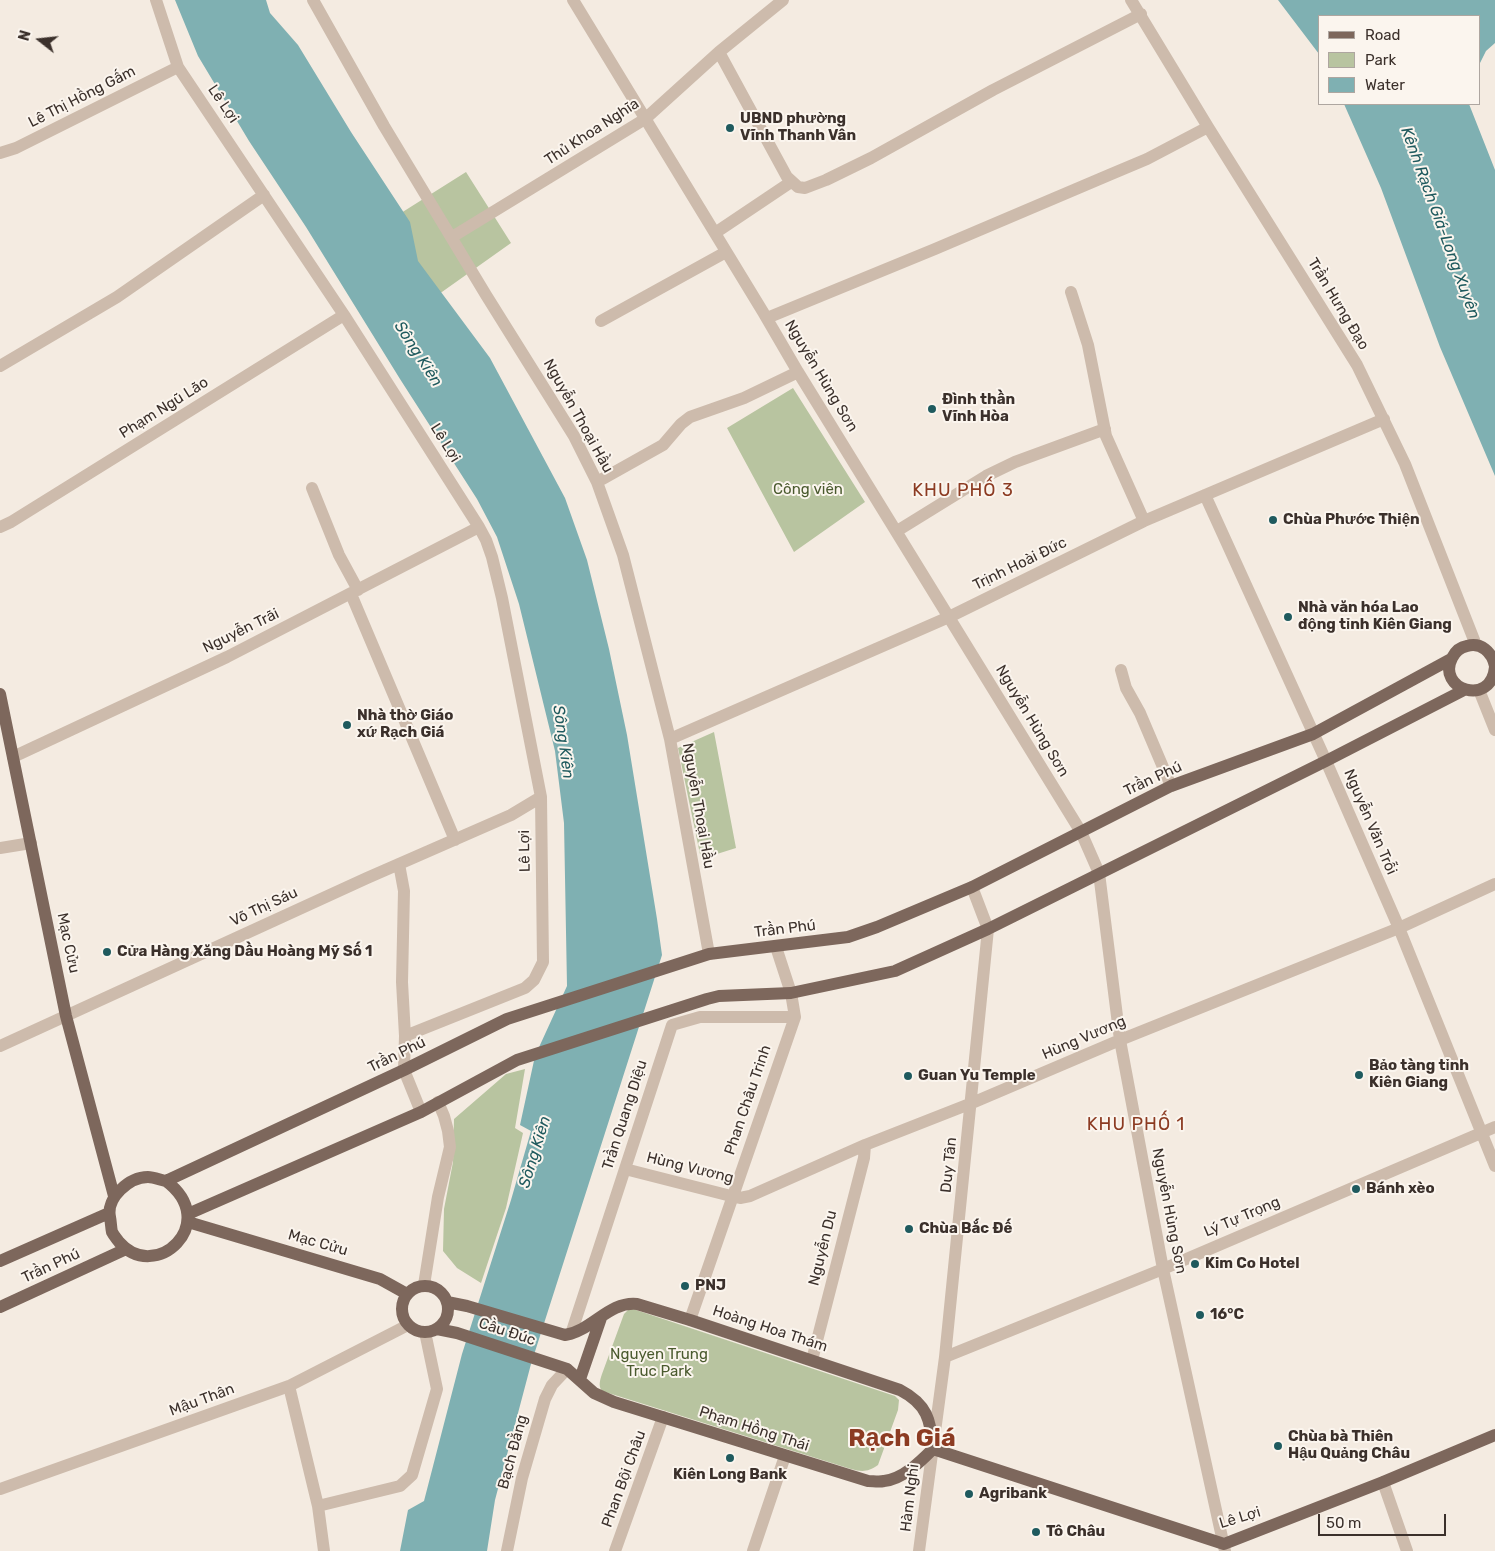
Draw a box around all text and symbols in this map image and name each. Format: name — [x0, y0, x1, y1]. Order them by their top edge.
north arrow — [15, 15, 65, 65]
legend — [1318, 15, 1480, 105]
text: Road — [1365, 26, 1401, 44]
text: N — [16, 29, 35, 43]
text: Park — [1365, 51, 1396, 69]
street label: Lê Thị Hồng Gấm — [25, 62, 139, 132]
text: Water — [1365, 76, 1405, 94]
street label: Lê Lợi — [204, 81, 242, 127]
street label: Thủ Khoa Nghĩa — [542, 95, 642, 169]
place label: UBND phường Vĩnh Thanh Vân — [740, 110, 856, 145]
marker: UBND phường Vĩnh Thanh Vân — [724, 122, 736, 134]
water label: Kênh Rạch Giá-Long Xuyên — [1396, 125, 1484, 321]
street label: Trần Hưng Đạo — [1304, 255, 1372, 353]
street label: Nguyễn Hùng Sơn — [781, 317, 861, 435]
water label: Sông Kiên — [390, 318, 446, 390]
street label: Nguyễn Thoại Hầu — [539, 356, 617, 476]
street label: Phạm Ngũ Lão — [116, 373, 212, 443]
place label: Đình thần Vĩnh Hòa — [942, 391, 1015, 426]
marker: Đình thần Vĩnh Hòa — [926, 403, 938, 415]
street label: Lê Lợi — [426, 420, 464, 466]
district label: KHU PHỐ 3 — [911, 480, 1015, 502]
park label: Công viên — [773, 481, 843, 499]
place label: Chùa Phước Thiện — [1283, 511, 1420, 529]
marker: Chùa Phước Thiện — [1267, 514, 1279, 526]
street label: Trịnh Hoài Đức — [970, 534, 1070, 594]
place label: Nhà văn hóa Lao động tỉnh Kiên Giang — [1298, 599, 1452, 634]
street label: Nguyễn Trãi — [200, 605, 282, 657]
marker: Nhà văn hóa Lao động tỉnh Kiên Giang — [1282, 611, 1294, 623]
street label: Nguyễn Hùng Sơn — [992, 662, 1072, 780]
water label: Sông Kiên — [548, 704, 578, 780]
place label: Nhà thờ Giáo xứ Rạch Giá — [357, 707, 453, 742]
marker: Nhà thờ Giáo xứ Rạch Giá — [341, 719, 353, 731]
street label: Nguyễn Thoại Hầu — [678, 742, 718, 870]
street label: Trần Phú — [1121, 758, 1185, 800]
street label: Nguyễn Văn Trỗi — [1340, 767, 1400, 877]
street label: Lê Lợi — [516, 830, 534, 872]
street label: Võ Thị Sáu — [227, 884, 301, 930]
street label: Mạc Cửu — [53, 911, 83, 975]
street label: Trần Phú — [753, 916, 817, 942]
place label: Cửa Hàng Xăng Dầu Hoàng Mỹ Số 1 — [117, 943, 373, 961]
marker: Cửa Hàng Xăng Dầu Hoàng Mỹ Số 1 — [101, 946, 113, 958]
street label: Hùng Vương — [1039, 1012, 1129, 1064]
street label: Trần Phú — [365, 1033, 429, 1077]
street label: Phan Châu Trinh — [721, 1043, 775, 1157]
place label: Bảo tàng tỉnh Kiên Giang — [1369, 1057, 1469, 1092]
street label: Trần Quang Diệu — [599, 1058, 651, 1172]
place label: Guan Yu Temple — [918, 1067, 1036, 1085]
marker: Bảo tàng tỉnh Kiên Giang — [1353, 1069, 1365, 1081]
marker: Guan Yu Temple — [902, 1070, 914, 1082]
water label: Sông Kiên — [515, 1114, 555, 1190]
district label: KHU PHỐ 1 — [1086, 1114, 1186, 1136]
street label: Duy Tân — [937, 1136, 961, 1194]
street label: Nguyễn Hùng Sơn — [1148, 1147, 1190, 1275]
street label: Hùng Vương — [645, 1148, 735, 1188]
place label: Bánh xèo — [1366, 1180, 1435, 1198]
marker: Bánh xèo — [1350, 1183, 1362, 1195]
street label: Lý Tự Trọng — [1201, 1193, 1283, 1241]
street label: Nguyễn Du — [805, 1208, 841, 1288]
place label: Chùa Bắc Đế — [919, 1220, 1012, 1238]
marker: Chùa Bắc Đế — [903, 1223, 915, 1235]
street label: Mạc Cửu — [286, 1226, 350, 1260]
street label: Trần Phú — [19, 1245, 83, 1287]
place label: Kim Co Hotel — [1205, 1255, 1300, 1273]
marker: Kim Co Hotel — [1189, 1258, 1201, 1270]
place label: PNJ — [695, 1277, 726, 1295]
marker: PNJ — [679, 1280, 691, 1292]
street label: Hoàng Hoa Thám — [710, 1302, 830, 1356]
place label: 16°C — [1210, 1306, 1244, 1324]
marker: 16°C — [1194, 1309, 1206, 1321]
street label: Cầu Đúc — [476, 1314, 538, 1350]
park label: Nguyen Trung Truc Park — [610, 1346, 708, 1381]
street label: Mậu Thân — [167, 1380, 237, 1420]
street label: Phạm Hồng Thái — [697, 1403, 811, 1455]
street label: Bạch Đằng — [494, 1413, 532, 1491]
district label: Rạch Giá — [848, 1424, 956, 1454]
street label: Phan Bội Châu — [598, 1428, 650, 1530]
place label: Chùa bà Thiên Hậu Quảng Châu — [1288, 1428, 1410, 1463]
marker: Chùa bà Thiên Hậu Quảng Châu — [1272, 1440, 1284, 1452]
marker: Kiên Long Bank — [724, 1452, 736, 1464]
street label: Hàm Nghi — [897, 1463, 923, 1533]
place label: Kiên Long Bank — [673, 1466, 787, 1484]
place label: Agribank — [979, 1485, 1047, 1503]
marker: Agribank — [963, 1488, 975, 1500]
street label: Lê Lợi — [1217, 1503, 1263, 1533]
scale bar — [1320, 1504, 1448, 1536]
text: 50 m — [1326, 1514, 1361, 1532]
place label: Tô Châu — [1046, 1523, 1105, 1541]
marker: Tô Châu — [1030, 1526, 1042, 1538]

